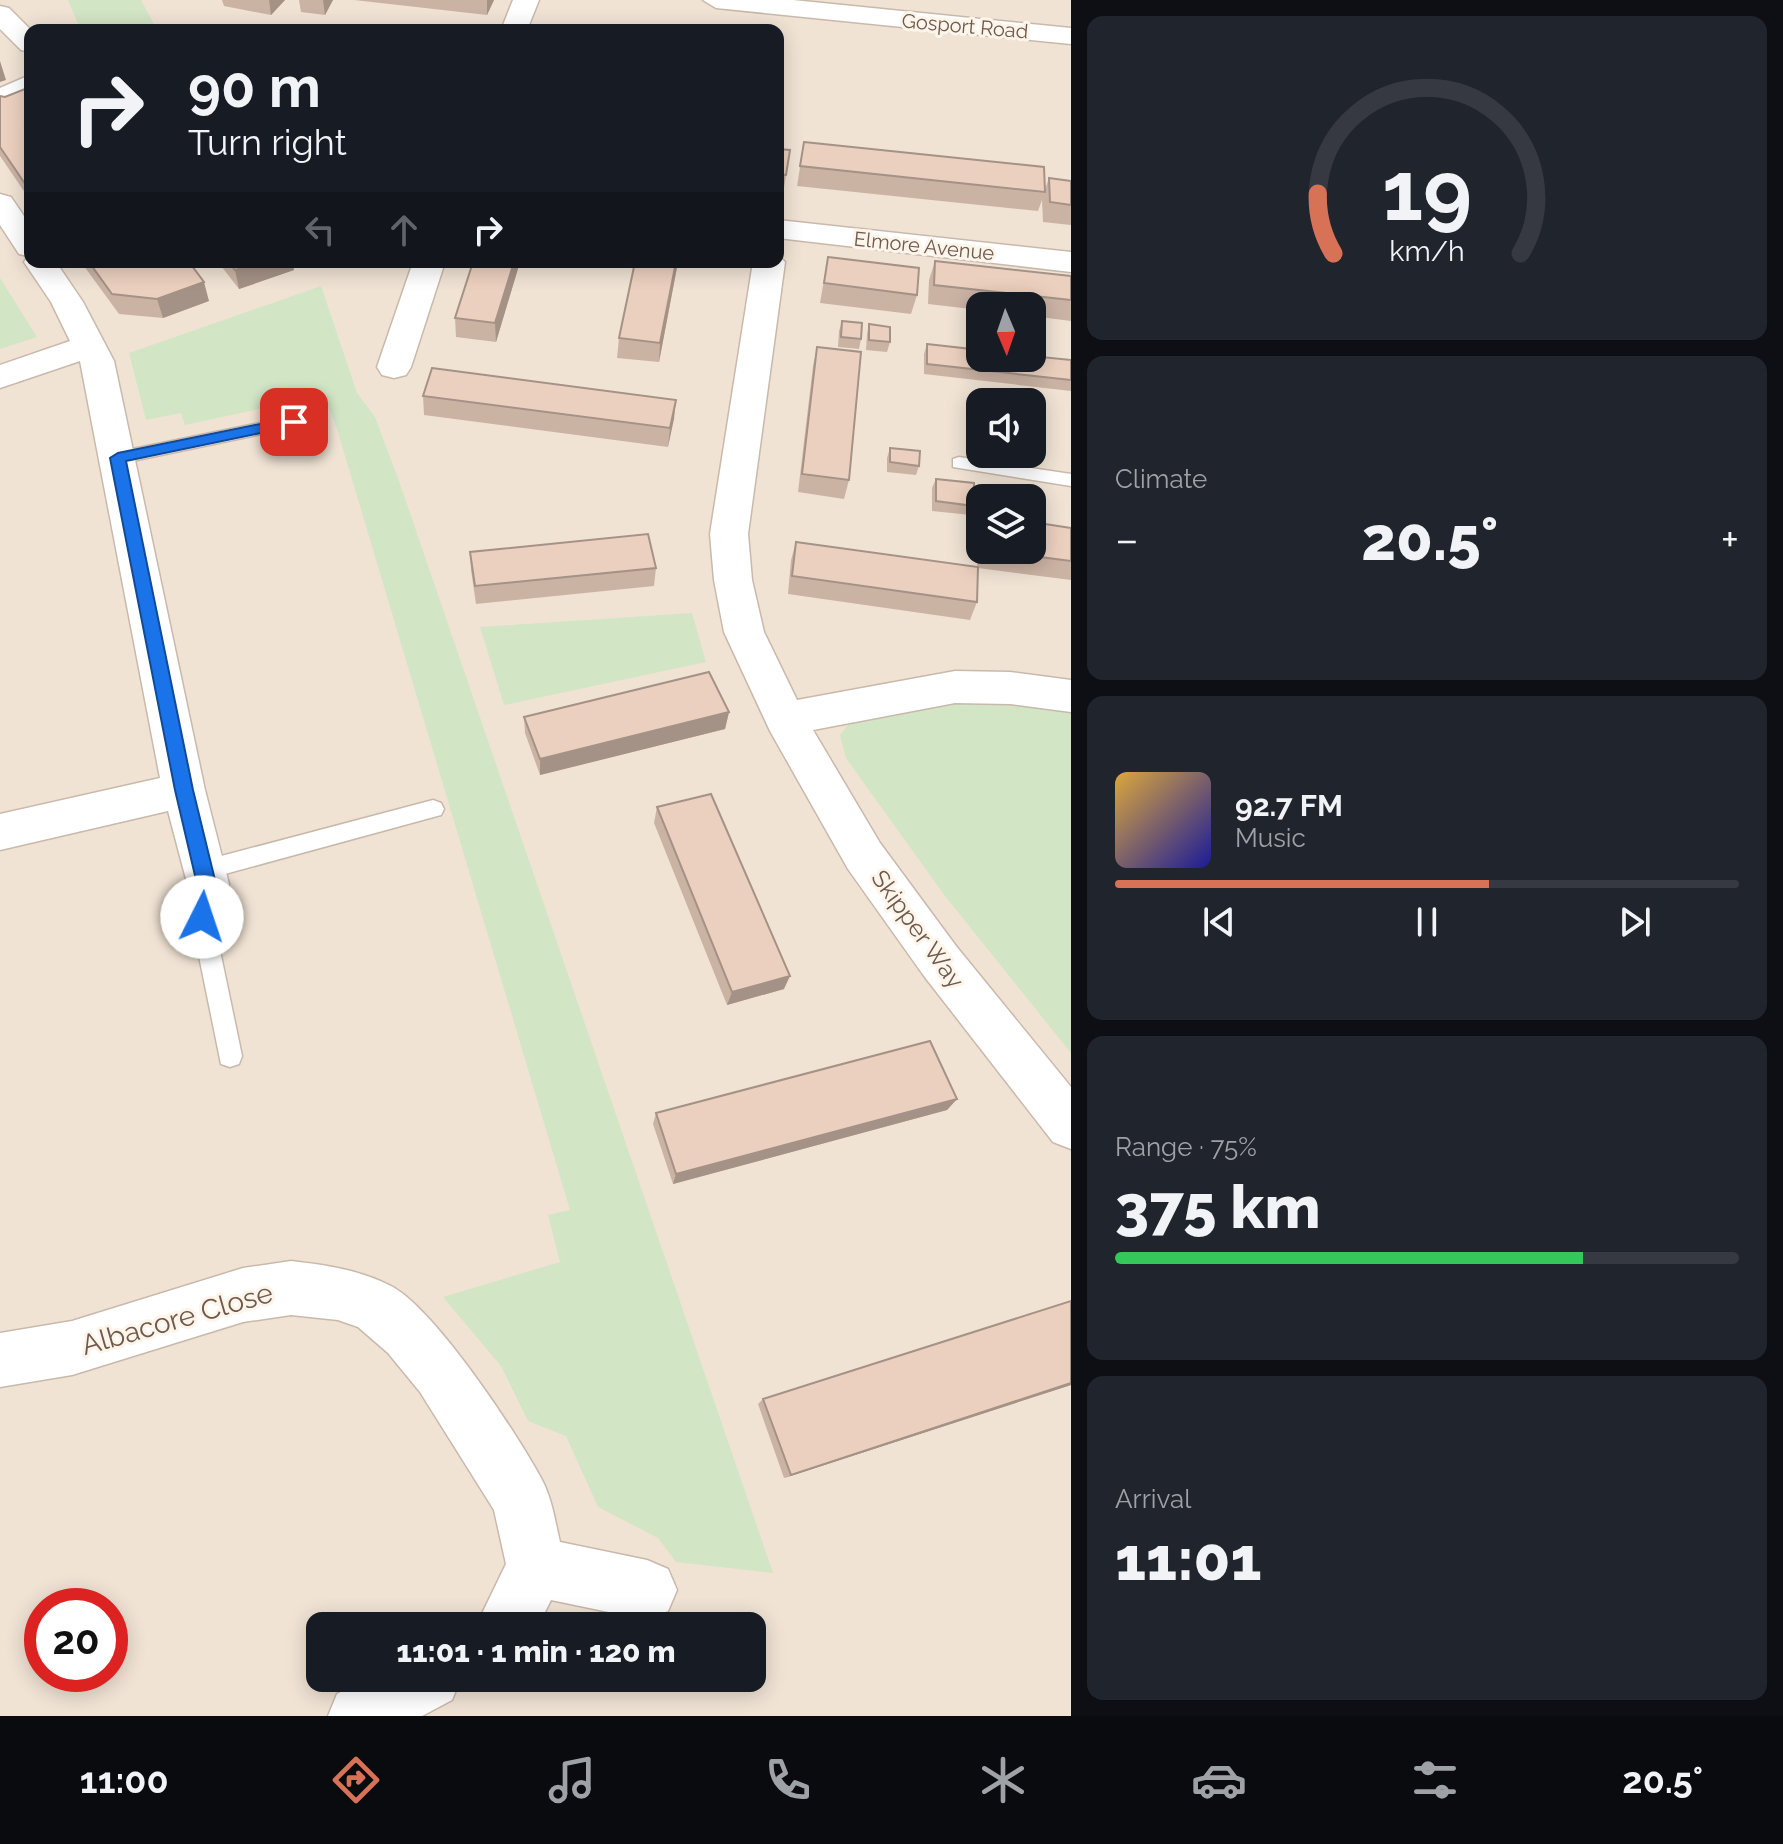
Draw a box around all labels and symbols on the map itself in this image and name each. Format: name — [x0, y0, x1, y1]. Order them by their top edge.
street label: Gosport Road — [901, 9, 1029, 43]
street label: Elmore Avenue — [853, 227, 996, 265]
north arrow — [966, 292, 1046, 372]
pin — [260, 388, 328, 456]
street label: Skipper Way — [865, 864, 971, 994]
position arrow — [160, 875, 244, 959]
street label: Albacore Close — [78, 1276, 276, 1362]
speed limit sign: 20 — [24, 1588, 128, 1692]

